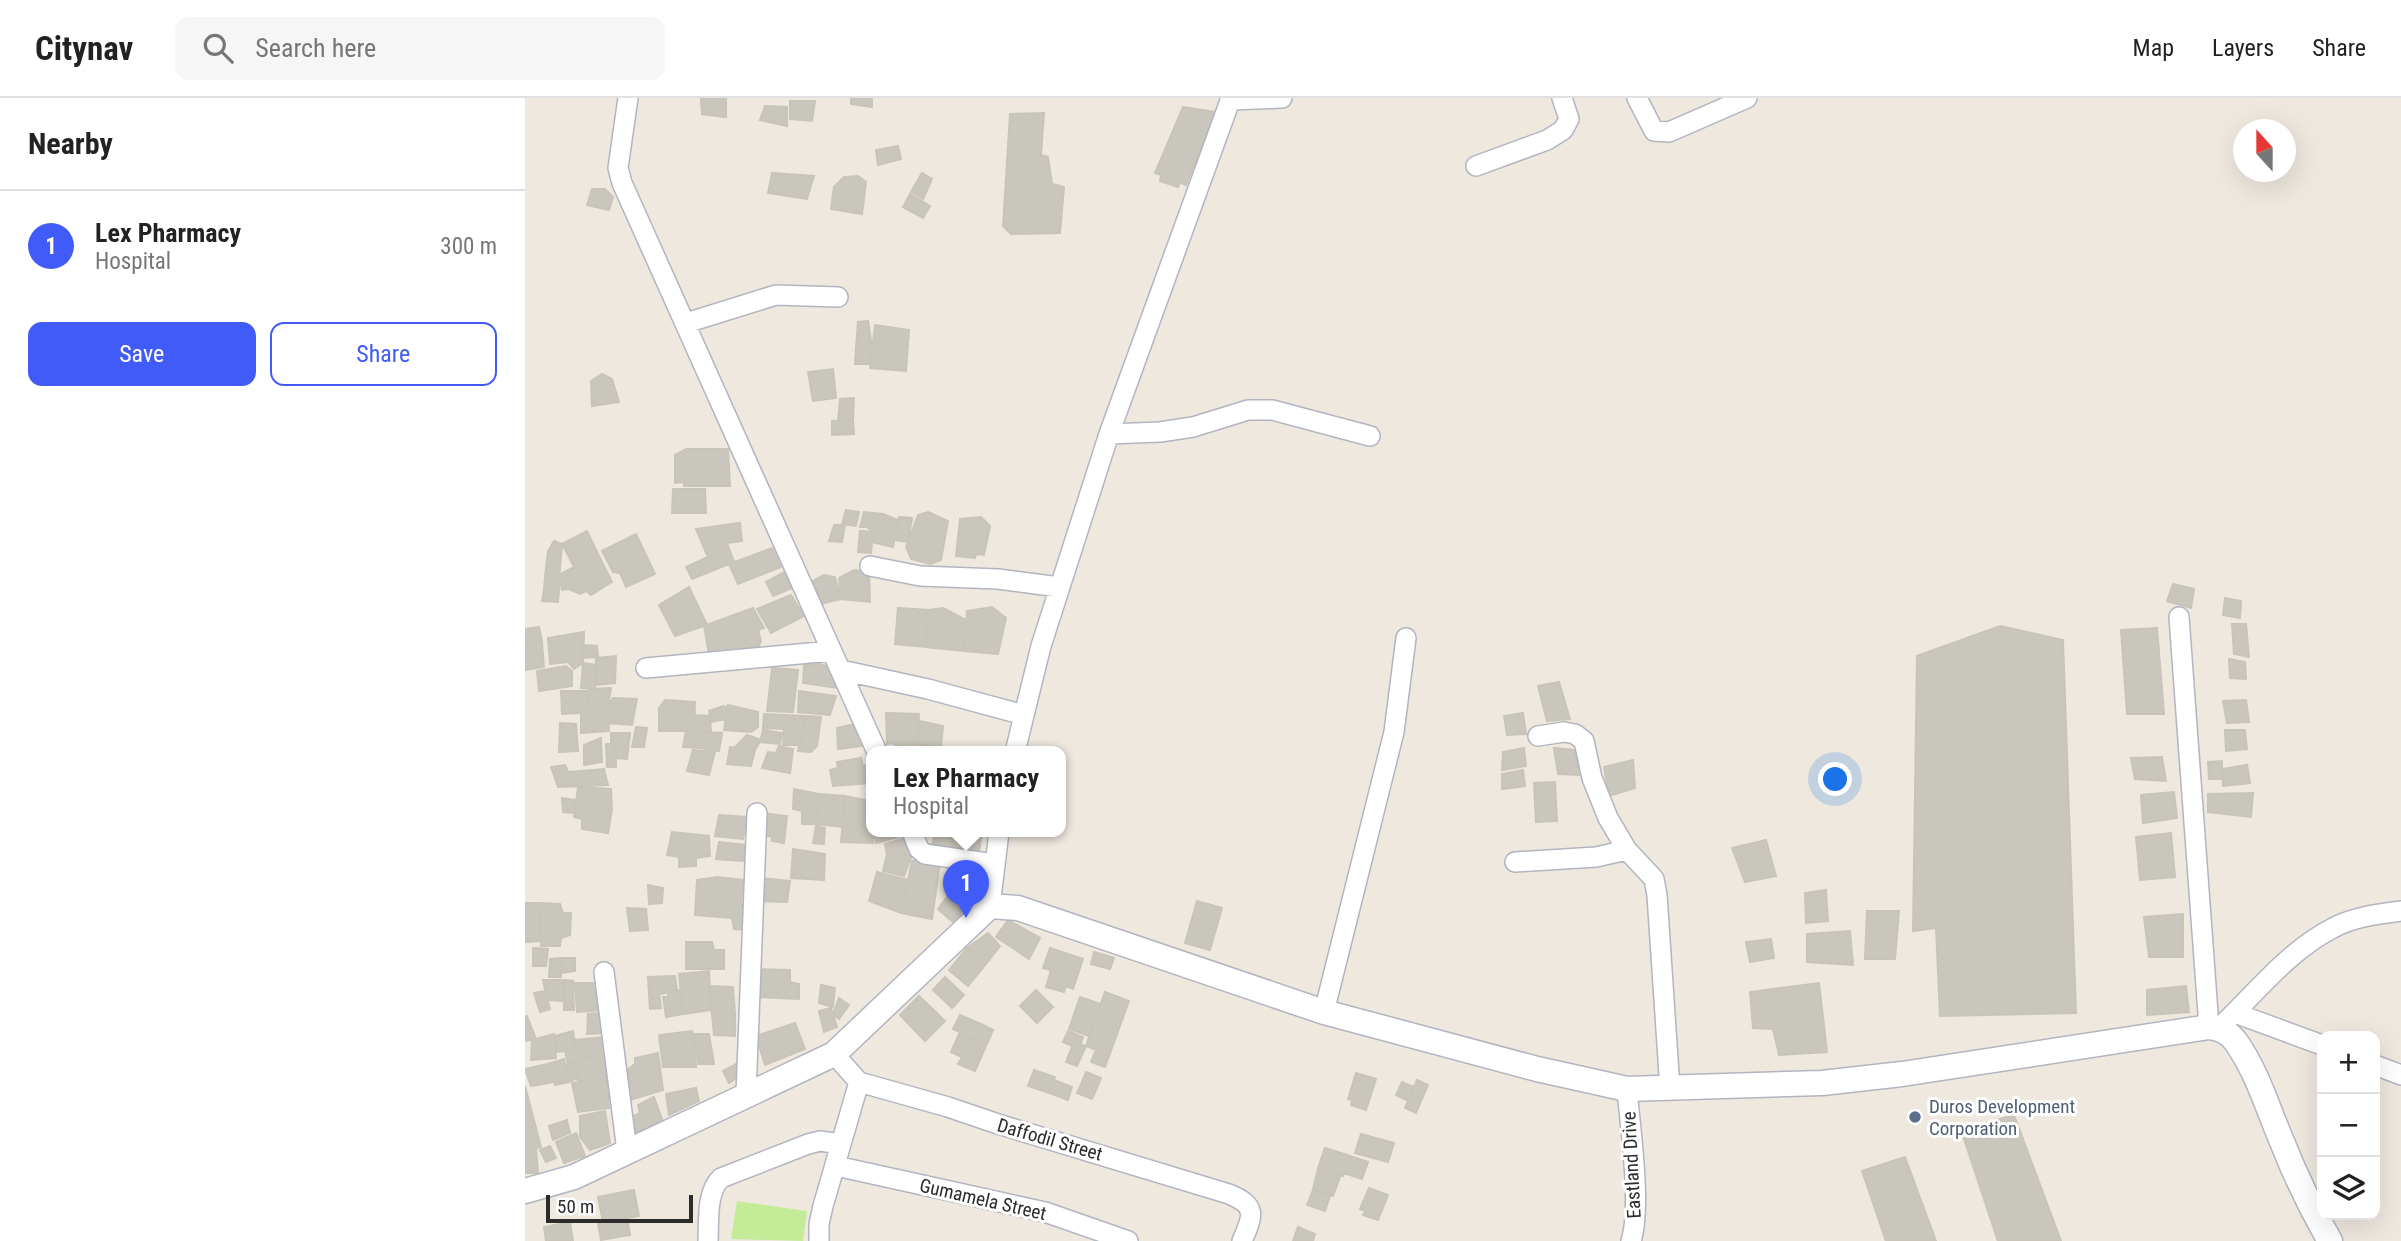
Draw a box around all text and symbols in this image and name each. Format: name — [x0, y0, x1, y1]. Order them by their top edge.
search box — [175, 17, 665, 80]
text: Citynav — [35, 29, 133, 68]
icon: search — [199, 29, 237, 67]
text: Search here — [255, 33, 376, 63]
text: Map — [2133, 34, 2174, 62]
text: Layers — [2212, 34, 2274, 62]
text: Share — [2312, 34, 2366, 62]
north arrow — [2233, 119, 2296, 182]
text: Nearby — [28, 126, 113, 161]
text: Lex Pharmacy — [95, 218, 241, 248]
text: 1 — [45, 233, 57, 260]
text: 300 m — [440, 233, 497, 260]
text: Hospital — [95, 248, 171, 275]
button: Save — [28, 322, 256, 386]
button: Share — [270, 322, 497, 386]
popup — [866, 746, 1066, 837]
your location — [1818, 762, 1852, 796]
text: Lex Pharmacy — [893, 763, 1039, 793]
text: Hospital — [893, 793, 969, 820]
pin: 1 — [943, 860, 989, 918]
map controls — [2317, 1031, 2380, 1220]
button: + — [2317, 1031, 2380, 1094]
button: − — [2317, 1094, 2380, 1157]
place label: Duros Development Corporation — [1929, 1095, 2075, 1140]
marker: Duros Development Corporation — [1907, 1109, 1923, 1125]
street label: Eastland Drive — [1617, 1111, 1646, 1219]
street label: Daffodil Street — [995, 1113, 1105, 1165]
button: layers — [2317, 1157, 2380, 1220]
street label: Gumamela Street — [917, 1174, 1049, 1225]
scale bar — [546, 1192, 693, 1224]
text: 50 m — [557, 1195, 594, 1218]

